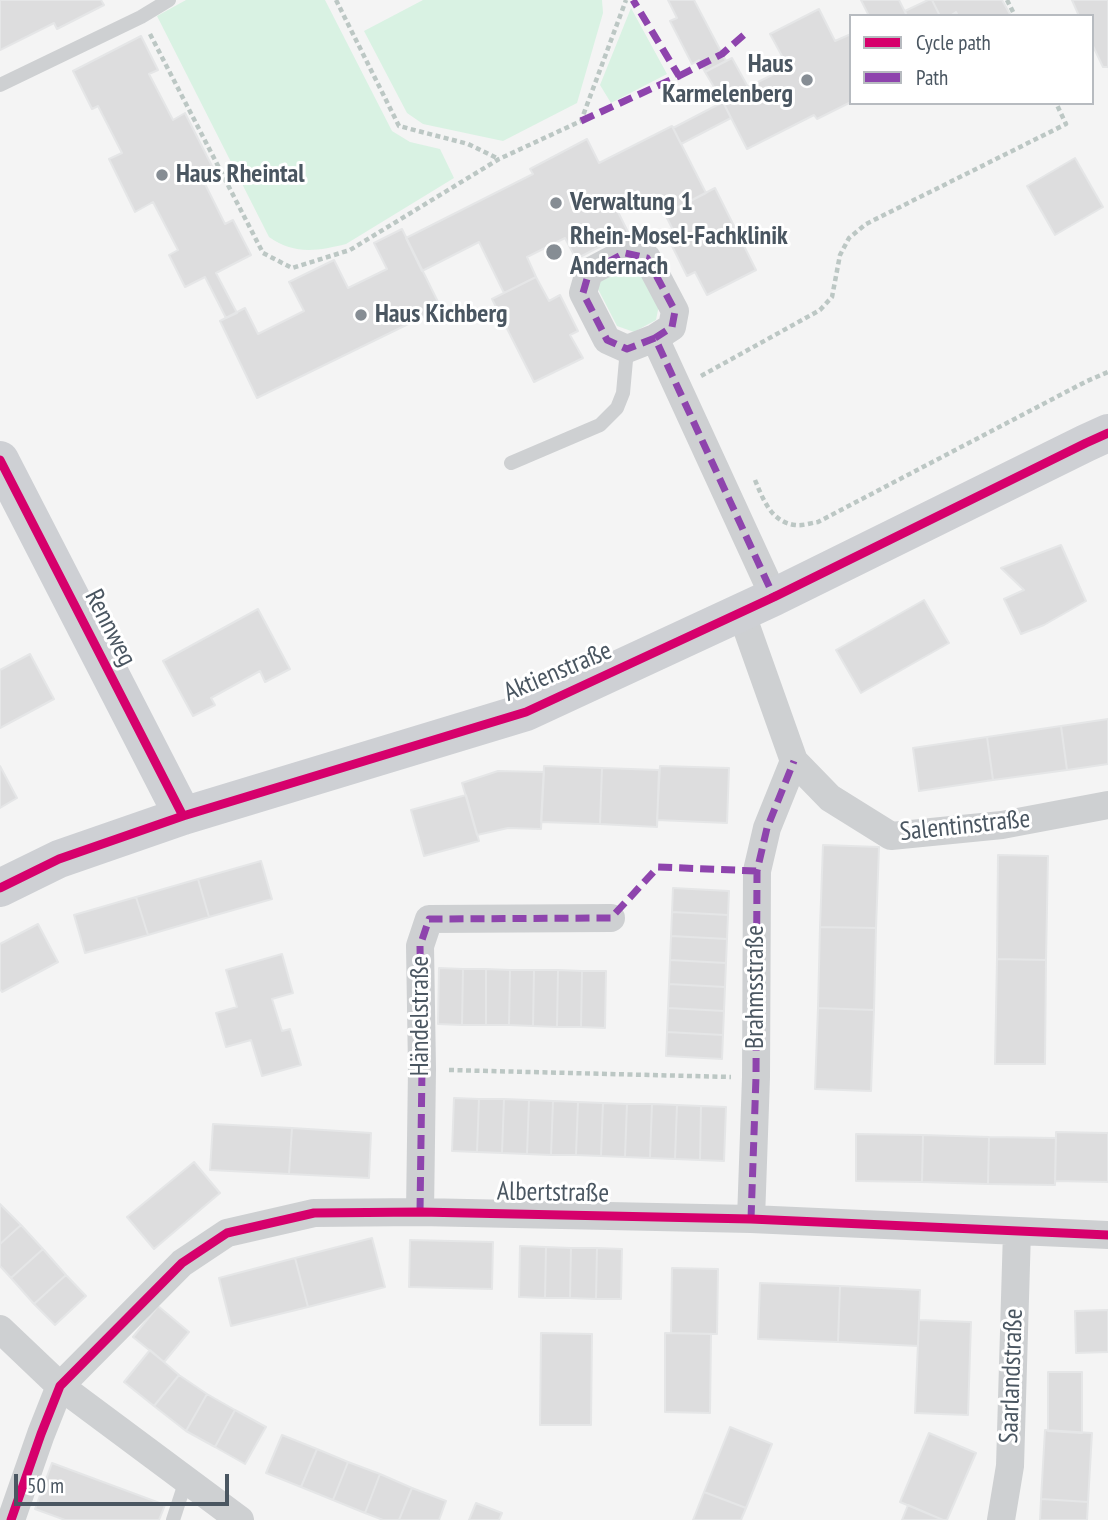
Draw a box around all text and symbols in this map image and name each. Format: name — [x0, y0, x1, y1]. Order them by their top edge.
legend — [849, 14, 1094, 105]
text: Cycle path — [916, 29, 991, 56]
place label: Haus Karmelenberg — [662, 49, 793, 110]
text: Path — [916, 64, 948, 91]
marker: Haus Karmelenberg — [799, 72, 815, 88]
place label: Haus Rheintal — [176, 159, 305, 191]
marker: Haus Rheintal — [154, 167, 170, 183]
place label: Verwaltung 1 — [570, 187, 693, 219]
marker: Verwaltung 1 — [548, 195, 564, 211]
place label: Rhein-Mosel-Fachklinik Andernach — [570, 221, 788, 282]
marker: Rhein-Mosel-Fachklinik Andernach — [544, 242, 564, 262]
place label: Haus Kichberg — [375, 299, 508, 331]
marker: Haus Kichberg — [353, 307, 369, 323]
street label: Rennweg — [78, 584, 142, 672]
street label: Aktienstraße — [499, 635, 617, 709]
street label: Salentinstraße — [898, 804, 1032, 848]
street label: Brahmsstraße — [740, 925, 772, 1049]
street label: Händelstraße — [405, 956, 437, 1076]
street label: Albertstraße — [497, 1176, 609, 1210]
street label: Saarlandstraße — [994, 1308, 1030, 1444]
scale bar — [18, 1460, 233, 1504]
text: 50 m — [27, 1472, 64, 1499]

